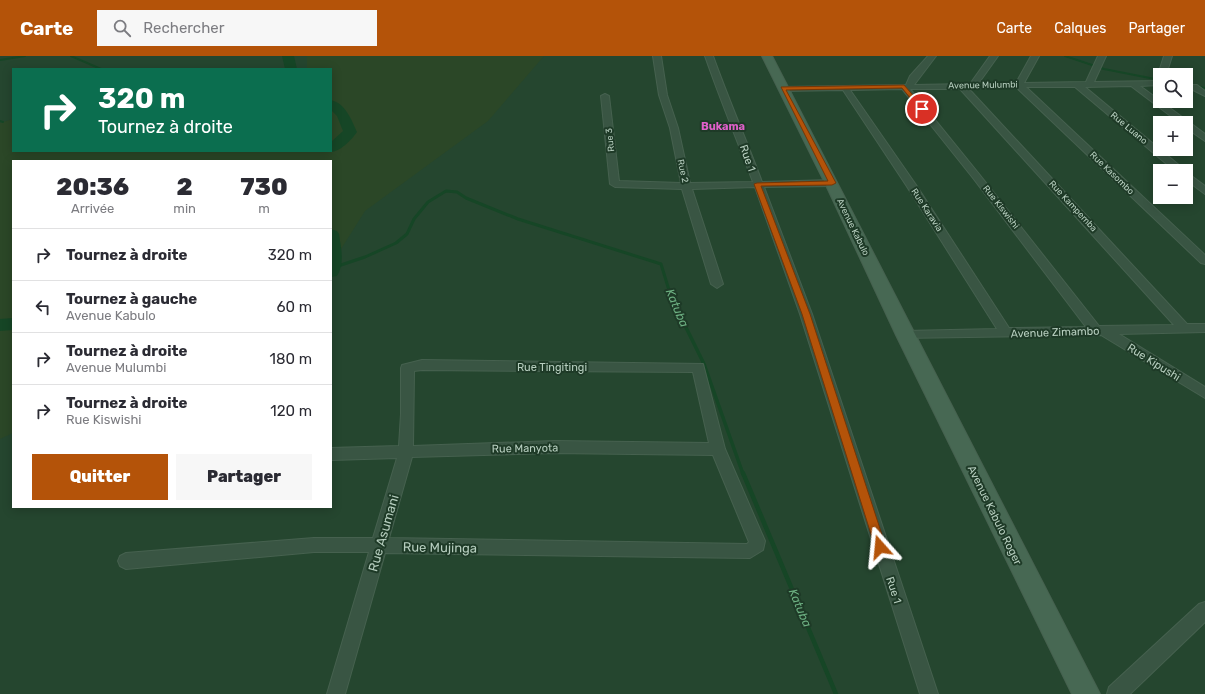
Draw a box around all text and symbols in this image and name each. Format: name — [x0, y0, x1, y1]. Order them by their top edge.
search box — [97, 10, 377, 46]
text: Carte — [20, 17, 73, 40]
icon: search — [111, 17, 133, 39]
text: Rechercher — [143, 19, 224, 37]
text: Carte — [996, 20, 1032, 37]
text: Calques — [1054, 20, 1106, 37]
text: Partager — [1128, 20, 1185, 37]
map controls — [1153, 68, 1193, 204]
button: search — [1153, 68, 1193, 108]
street label: Avenue Mulumbi — [948, 79, 1018, 91]
text: 320 m — [98, 82, 185, 115]
icon: right — [32, 84, 84, 136]
pin — [905, 92, 939, 126]
icon: arrive — [911, 98, 933, 120]
street label: Rue Luano — [1109, 110, 1149, 146]
text: Tournez à droite — [98, 116, 233, 138]
button: + — [1153, 116, 1193, 156]
district label: Bukama — [701, 120, 745, 133]
street label: Rue 3 — [604, 128, 616, 152]
street label: Rue 1 — [737, 143, 758, 173]
street label: Rue Kasombo — [1088, 150, 1136, 196]
street label: Rue 2 — [676, 158, 690, 184]
button: − — [1153, 164, 1193, 204]
text: 20:36 — [56, 173, 129, 201]
text: 2 — [177, 173, 193, 201]
text: 730 — [240, 173, 288, 201]
street label: Rue Kampemba — [1047, 179, 1099, 233]
street label: Rue Kiswishi — [981, 183, 1021, 231]
street label: Rue Karavia — [909, 187, 945, 233]
street label: Avenue Kabulo — [835, 197, 871, 257]
text: Arrivée — [71, 201, 114, 216]
text: min — [173, 201, 196, 216]
text: m — [258, 201, 270, 216]
icon: right — [32, 244, 54, 266]
text: Tournez à droite — [66, 246, 187, 264]
text: 320 m — [268, 246, 312, 264]
water label: Katuba — [663, 287, 691, 329]
text: Tournez à gauche — [66, 290, 197, 308]
icon: left — [32, 296, 54, 318]
text: 60 m — [276, 298, 312, 316]
text: Avenue Kabulo — [66, 308, 156, 323]
street label: Avenue Zimambo — [1010, 324, 1100, 341]
street label: Rue Kipushi — [1125, 341, 1183, 384]
text: Tournez à droite — [66, 342, 187, 360]
icon: right — [32, 348, 54, 370]
text: 180 m — [270, 350, 312, 368]
text: Avenue Mulumbi — [66, 360, 166, 375]
street label: Rue Tingitingi — [517, 361, 587, 374]
text: Tournez à droite — [66, 394, 187, 412]
icon: right — [32, 400, 54, 422]
text: 120 m — [270, 402, 312, 420]
text: Rue Kiswishi — [66, 412, 141, 427]
street label: Rue Manyota — [492, 441, 558, 456]
button: Quitter — [32, 454, 168, 500]
button: Partager — [176, 454, 312, 500]
street label: Avenue Kabulo Roger — [965, 463, 1025, 568]
street label: Rue Asumani — [365, 493, 402, 573]
position arrow — [859, 526, 901, 568]
street label: Rue Mujinga — [403, 539, 477, 557]
street label: Rue 1 — [883, 575, 904, 605]
water label: Katuba — [786, 587, 814, 629]

